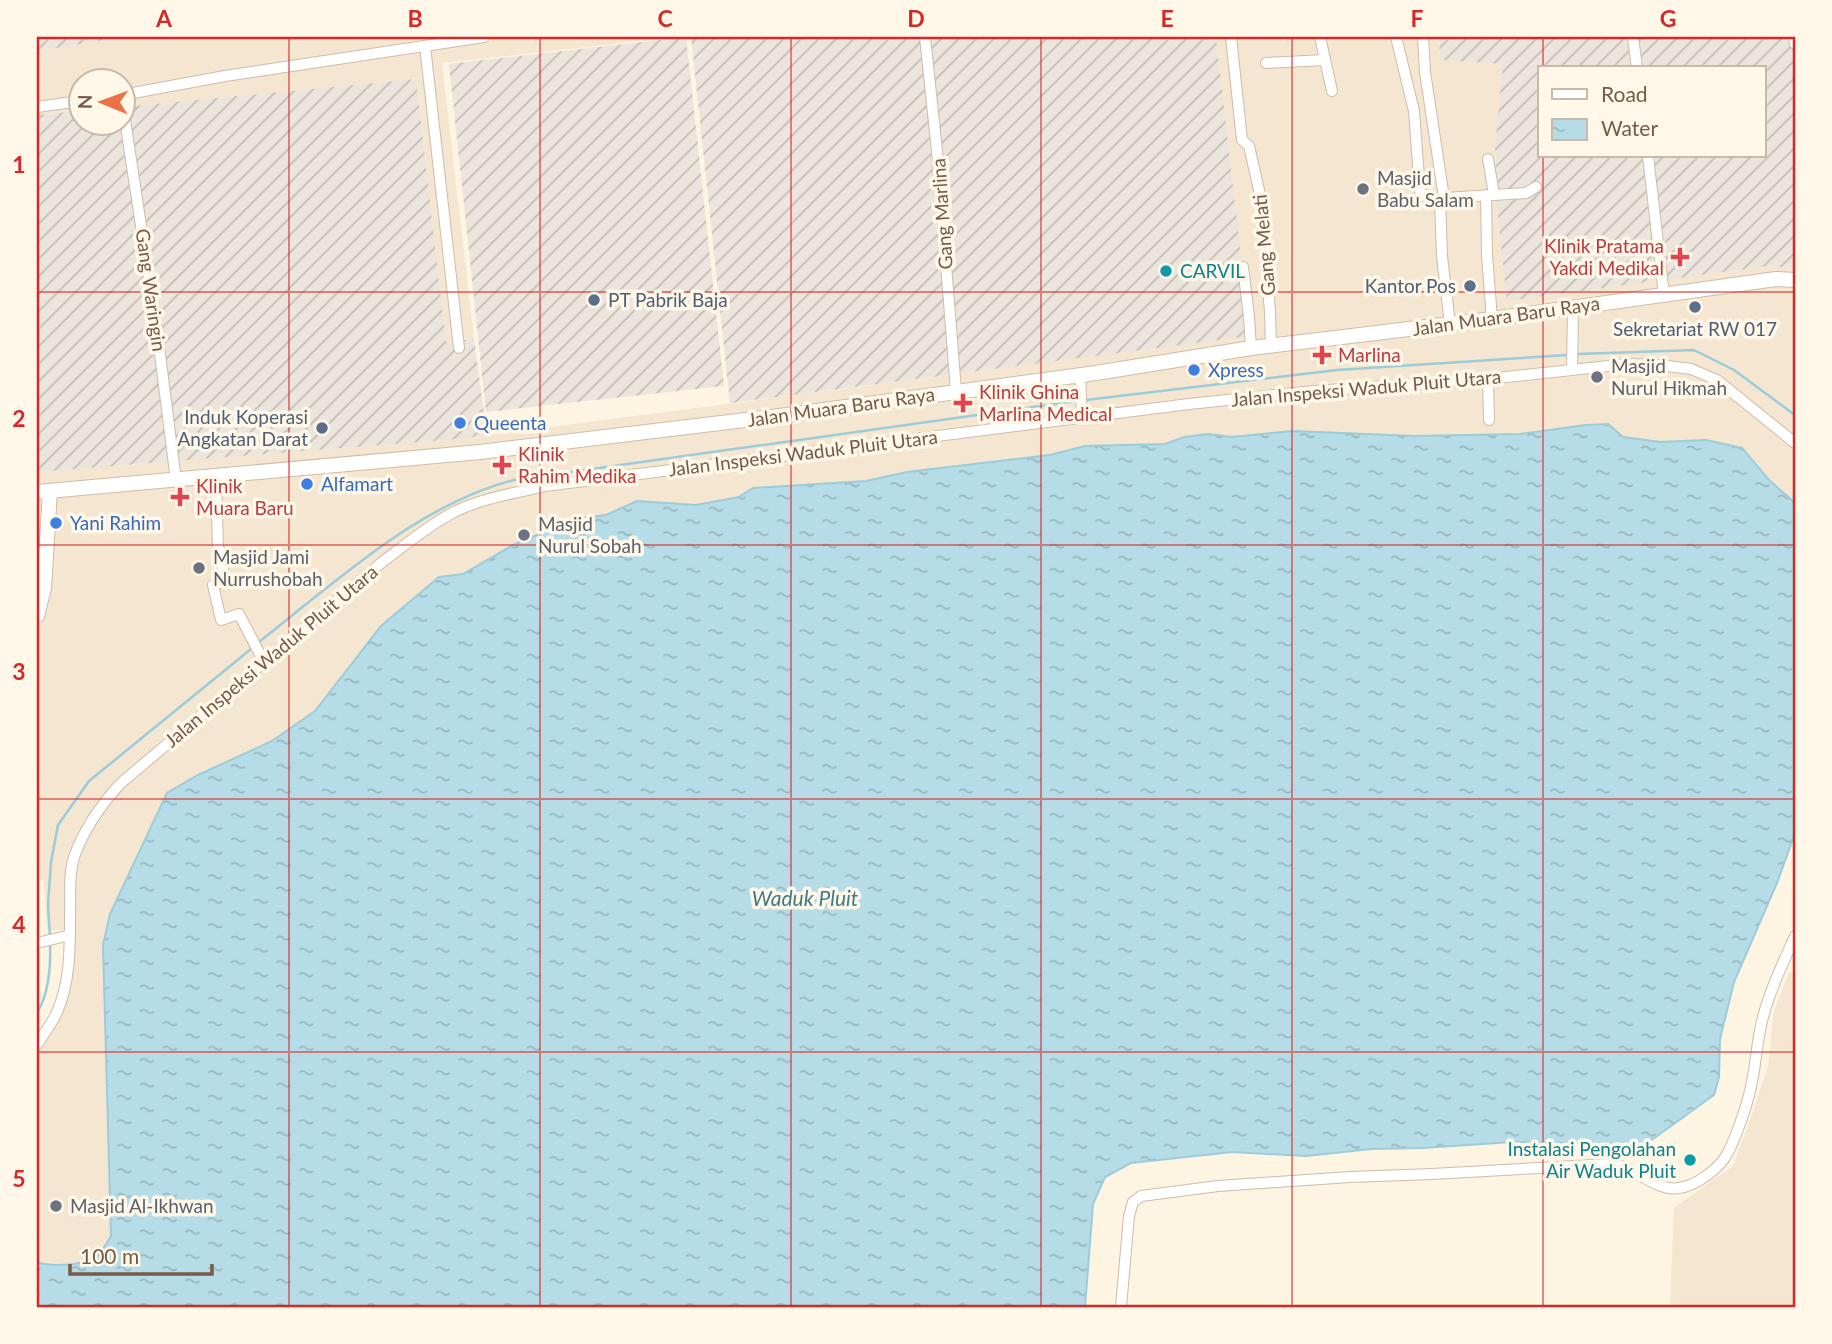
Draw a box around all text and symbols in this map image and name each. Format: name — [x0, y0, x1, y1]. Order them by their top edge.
text: A — [155, 4, 173, 32]
text: B — [407, 4, 423, 32]
text: C — [657, 4, 673, 32]
text: D — [907, 4, 925, 32]
text: E — [1160, 4, 1174, 32]
text: F — [1410, 4, 1424, 32]
text: G — [1660, 4, 1676, 32]
north arrow — [66, 66, 136, 136]
legend — [1538, 66, 1766, 158]
text: Road — [1601, 81, 1648, 106]
text: N — [73, 94, 96, 109]
text: Water — [1601, 115, 1658, 140]
text: 1 — [12, 150, 26, 178]
street label: Gang Marlina — [926, 158, 957, 270]
place label: Masjid Babu Salam — [1377, 166, 1474, 211]
marker: Masjid Babu Salam — [1355, 181, 1371, 197]
street label: Gang Melati — [1248, 193, 1279, 297]
street label: Gang Waringin — [132, 227, 171, 353]
place label: Klinik Pratama Yakdi Medikal — [1544, 234, 1664, 279]
marker: Klinik Pratama Yakdi Medikal — [1670, 247, 1690, 267]
place label: CARVIL — [1180, 259, 1245, 282]
marker: CARVIL — [1158, 263, 1174, 279]
place label: Kantor Pos — [1365, 274, 1456, 297]
marker: Kantor Pos — [1462, 278, 1478, 294]
place label: PT Pabrik Baja — [608, 288, 728, 311]
street label: Jalan Muara Baru Raya — [1411, 291, 1601, 340]
marker: PT Pabrik Baja — [586, 292, 602, 308]
marker: Sekretariat RW 017 — [1687, 299, 1703, 315]
place label: Sekretariat RW 017 — [1613, 317, 1777, 340]
place label: Marlina — [1338, 343, 1401, 366]
marker: Marlina — [1312, 345, 1332, 365]
place label: Masjid Nurul Hikmah — [1611, 354, 1727, 399]
place label: Xpress — [1208, 358, 1264, 381]
marker: Xpress — [1186, 362, 1202, 378]
street label: Jalan Inspeksi Waduk Pluit Utara — [1230, 364, 1502, 411]
marker: Masjid Nurul Hikmah — [1589, 369, 1605, 385]
place label: Klinik Ghina Marlina Medical — [979, 380, 1112, 425]
street label: Jalan Muara Baru Raya — [746, 382, 936, 431]
marker: Klinik Ghina Marlina Medical — [953, 393, 973, 413]
text: 2 — [12, 404, 26, 432]
place label: Induk Koperasi Angkatan Darat — [177, 405, 308, 450]
place label: Queenta — [474, 411, 546, 434]
marker: Queenta — [452, 415, 468, 431]
marker: Induk Koperasi Angkatan Darat — [314, 420, 330, 436]
street label: Jalan Inspeksi Waduk Pluit Utara — [667, 425, 939, 480]
place label: Klinik Rahim Medika — [518, 442, 637, 487]
marker: Klinik Rahim Medika — [492, 455, 512, 475]
place label: Alfamart — [321, 472, 393, 495]
place label: Klinik Muara Baru — [196, 474, 294, 519]
marker: Alfamart — [299, 476, 315, 492]
marker: Klinik Muara Baru — [170, 487, 190, 507]
place label: Yani Rahim — [70, 511, 161, 534]
place label: Masjid Nurul Sobah — [538, 512, 642, 557]
marker: Yani Rahim — [48, 515, 64, 531]
marker: Masjid Nurul Sobah — [516, 527, 532, 543]
place label: Masjid Jami Nurrushobah — [213, 545, 323, 590]
street label: Jalan Inspeksi Waduk Pluit Utara — [160, 560, 382, 751]
marker: Masjid Jami Nurrushobah — [191, 560, 207, 576]
text: 3 — [12, 657, 26, 685]
water label: Waduk Pluit — [752, 885, 859, 910]
text: 4 — [12, 910, 26, 938]
place label: Instalasi Pengolahan Air Waduk Pluit — [1508, 1137, 1676, 1182]
marker: Instalasi Pengolahan Air Waduk Pluit — [1682, 1152, 1698, 1168]
text: 5 — [12, 1164, 26, 1192]
place label: Masjid Al-Ikhwan — [70, 1194, 214, 1217]
marker: Masjid Al-Ikhwan — [48, 1198, 64, 1214]
scale bar — [70, 1232, 212, 1276]
text: 100 m — [80, 1243, 139, 1268]

